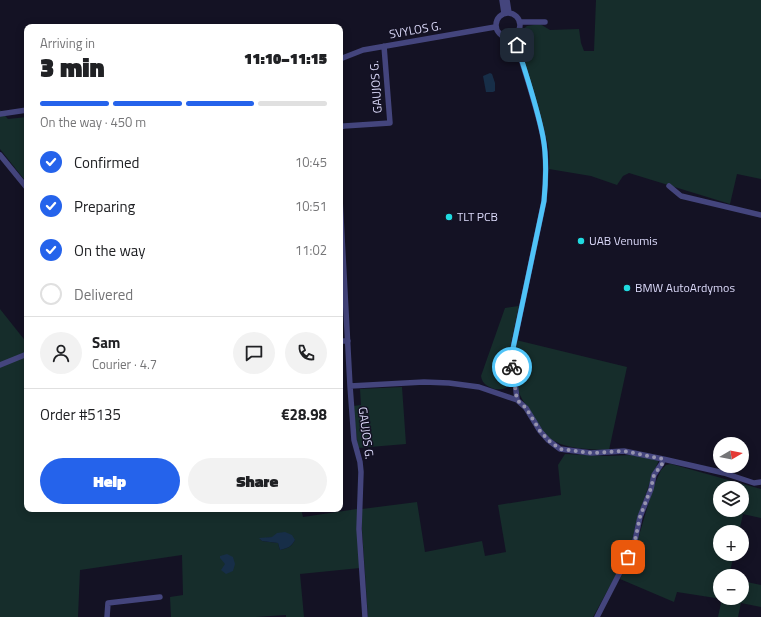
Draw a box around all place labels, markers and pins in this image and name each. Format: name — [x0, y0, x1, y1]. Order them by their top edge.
pin — [500, 28, 534, 62]
place label: TLT PCB — [457, 207, 498, 226]
marker: TLT PCB — [444, 212, 454, 222]
place label: UAB Venumis — [589, 231, 658, 250]
marker: UAB Venumis — [576, 236, 586, 246]
place label: BMW AutoArdymos — [635, 278, 735, 297]
marker: BMW AutoArdymos — [622, 283, 632, 293]
pin — [611, 540, 645, 574]

